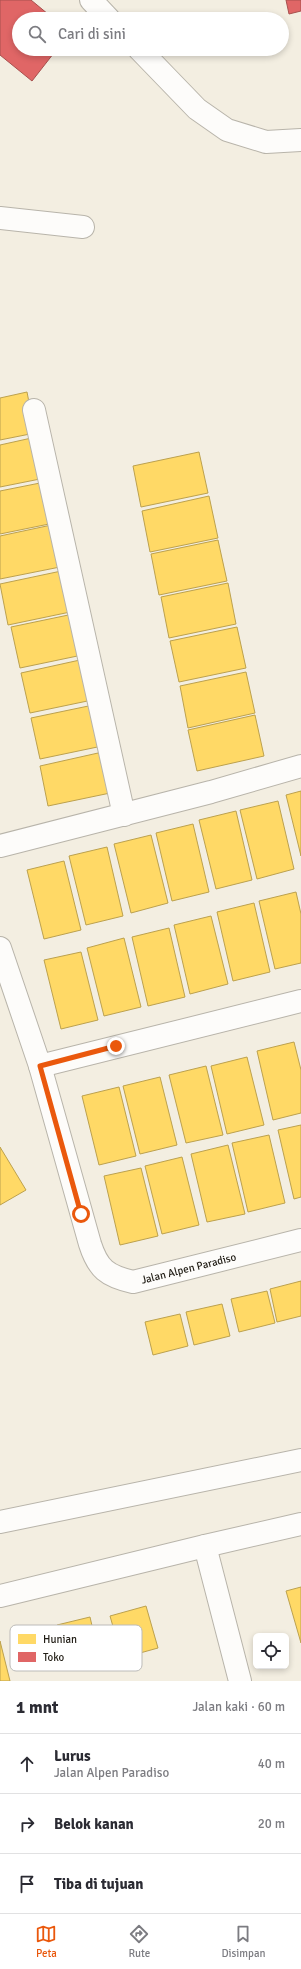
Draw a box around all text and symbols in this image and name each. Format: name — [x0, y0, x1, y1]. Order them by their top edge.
search box — [12, 12, 289, 56]
icon: search — [26, 23, 48, 45]
text: Cari di sini — [58, 25, 126, 43]
route end — [107, 1037, 125, 1055]
route start — [72, 1205, 90, 1223]
street label: Jalan Alpen Paradiso — [140, 1250, 238, 1287]
legend — [10, 1625, 142, 1671]
text: Hunian — [43, 1633, 77, 1646]
map controls — [253, 1633, 289, 1669]
button: locate — [253, 1633, 289, 1669]
text: Toko — [43, 1651, 65, 1664]
text: 1 mnt — [16, 1697, 58, 1718]
text: Jalan kaki · 60 m — [193, 1699, 285, 1715]
text: Lurus — [54, 1747, 91, 1765]
icon: ahead — [16, 1753, 38, 1775]
text: 40 m — [258, 1756, 285, 1772]
text: Jalan Alpen Paradiso — [54, 1765, 169, 1781]
icon: right — [16, 1813, 38, 1835]
text: Belok kanan — [54, 1815, 134, 1833]
text: 20 m — [258, 1816, 285, 1832]
icon: arrive — [16, 1873, 38, 1895]
text: Tiba di tujuan — [54, 1875, 144, 1893]
tab: Peta — [35, 1923, 57, 1960]
tab: Rute — [128, 1923, 150, 1960]
tab: Disimpan — [221, 1923, 265, 1960]

